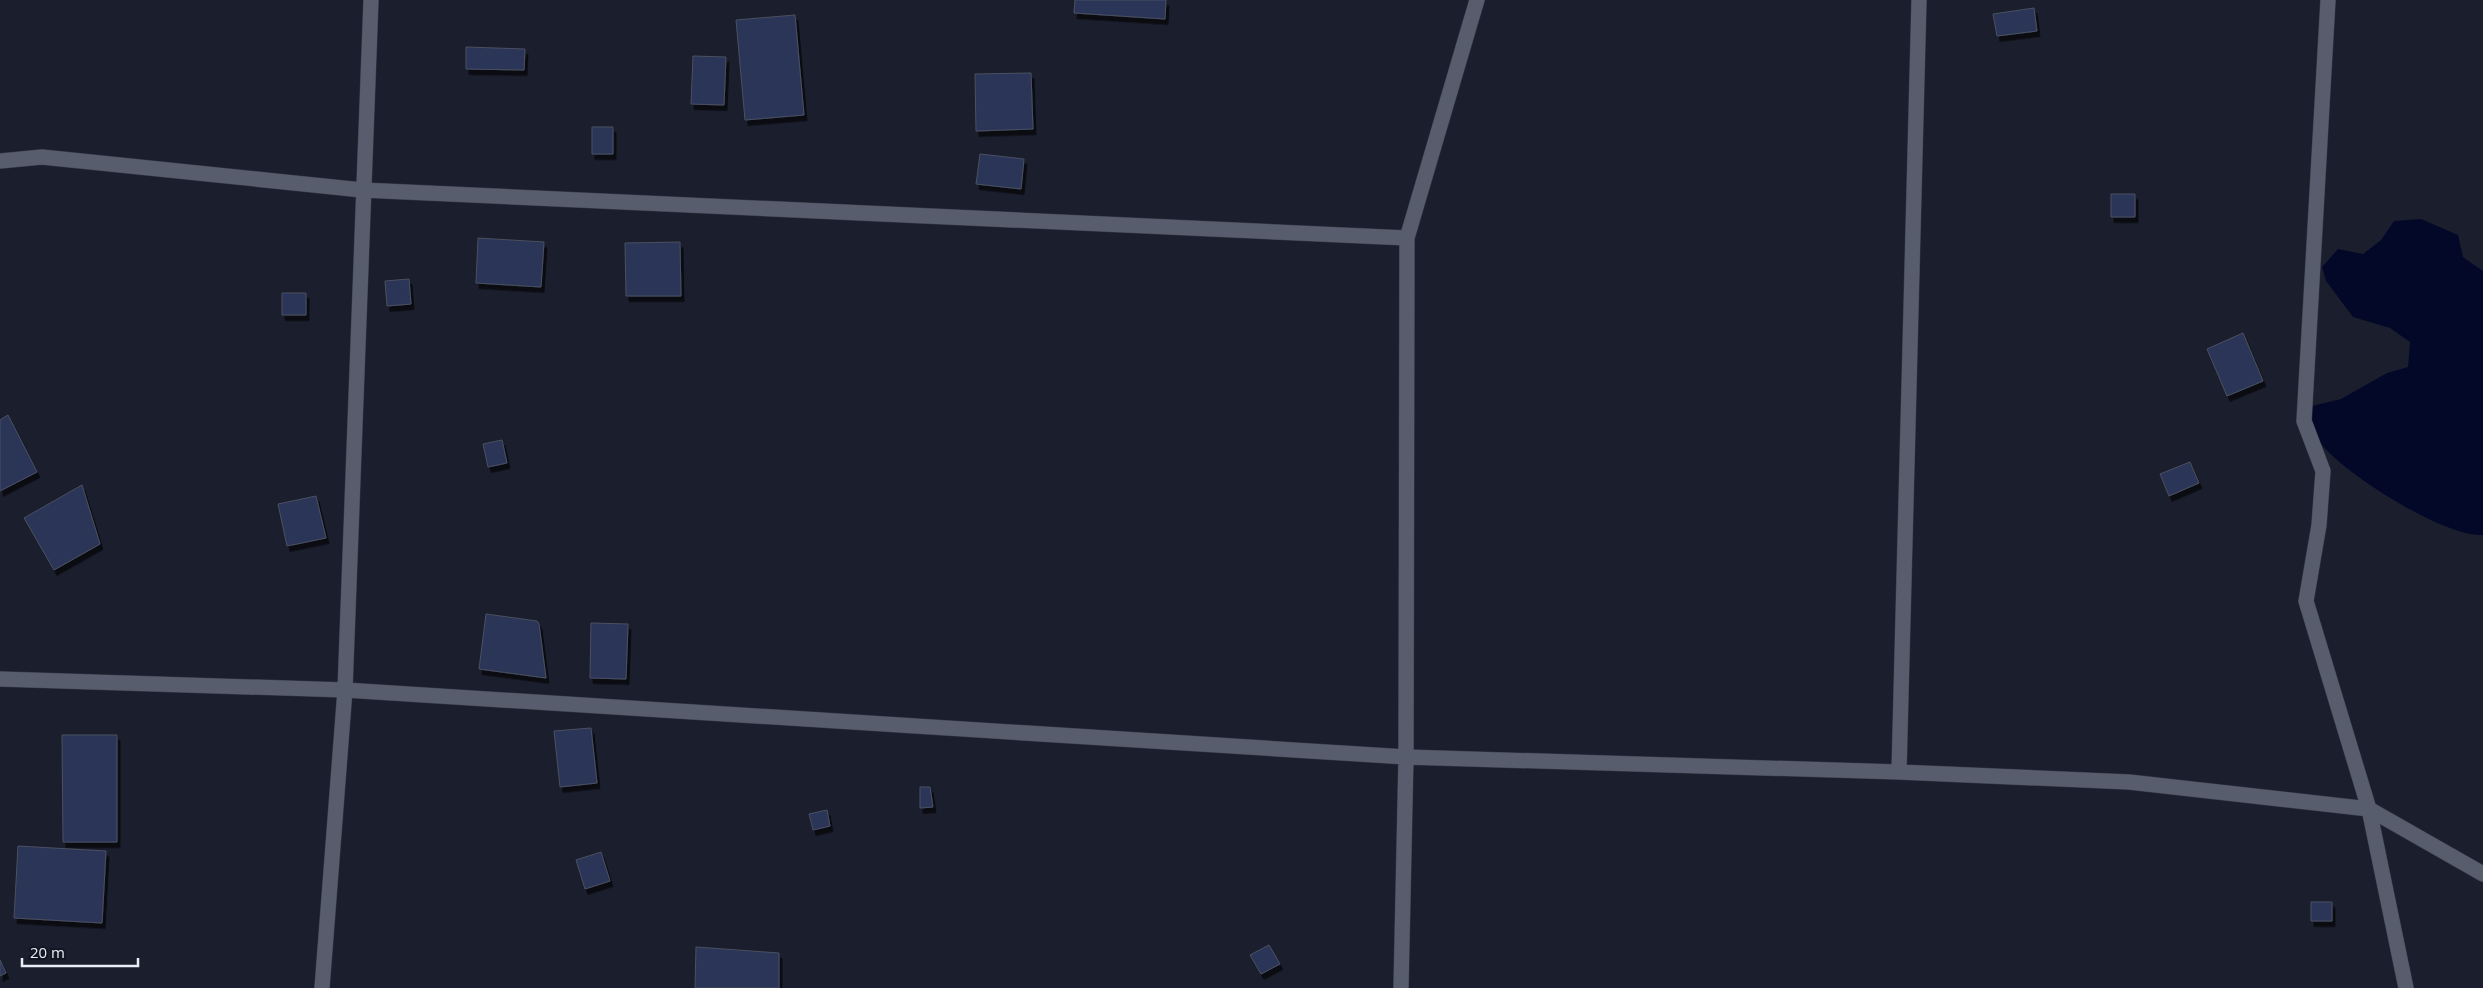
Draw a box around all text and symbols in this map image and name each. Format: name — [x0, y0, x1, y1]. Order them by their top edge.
scale bar — [22, 936, 139, 968]
text: 20 m — [30, 942, 65, 962]

